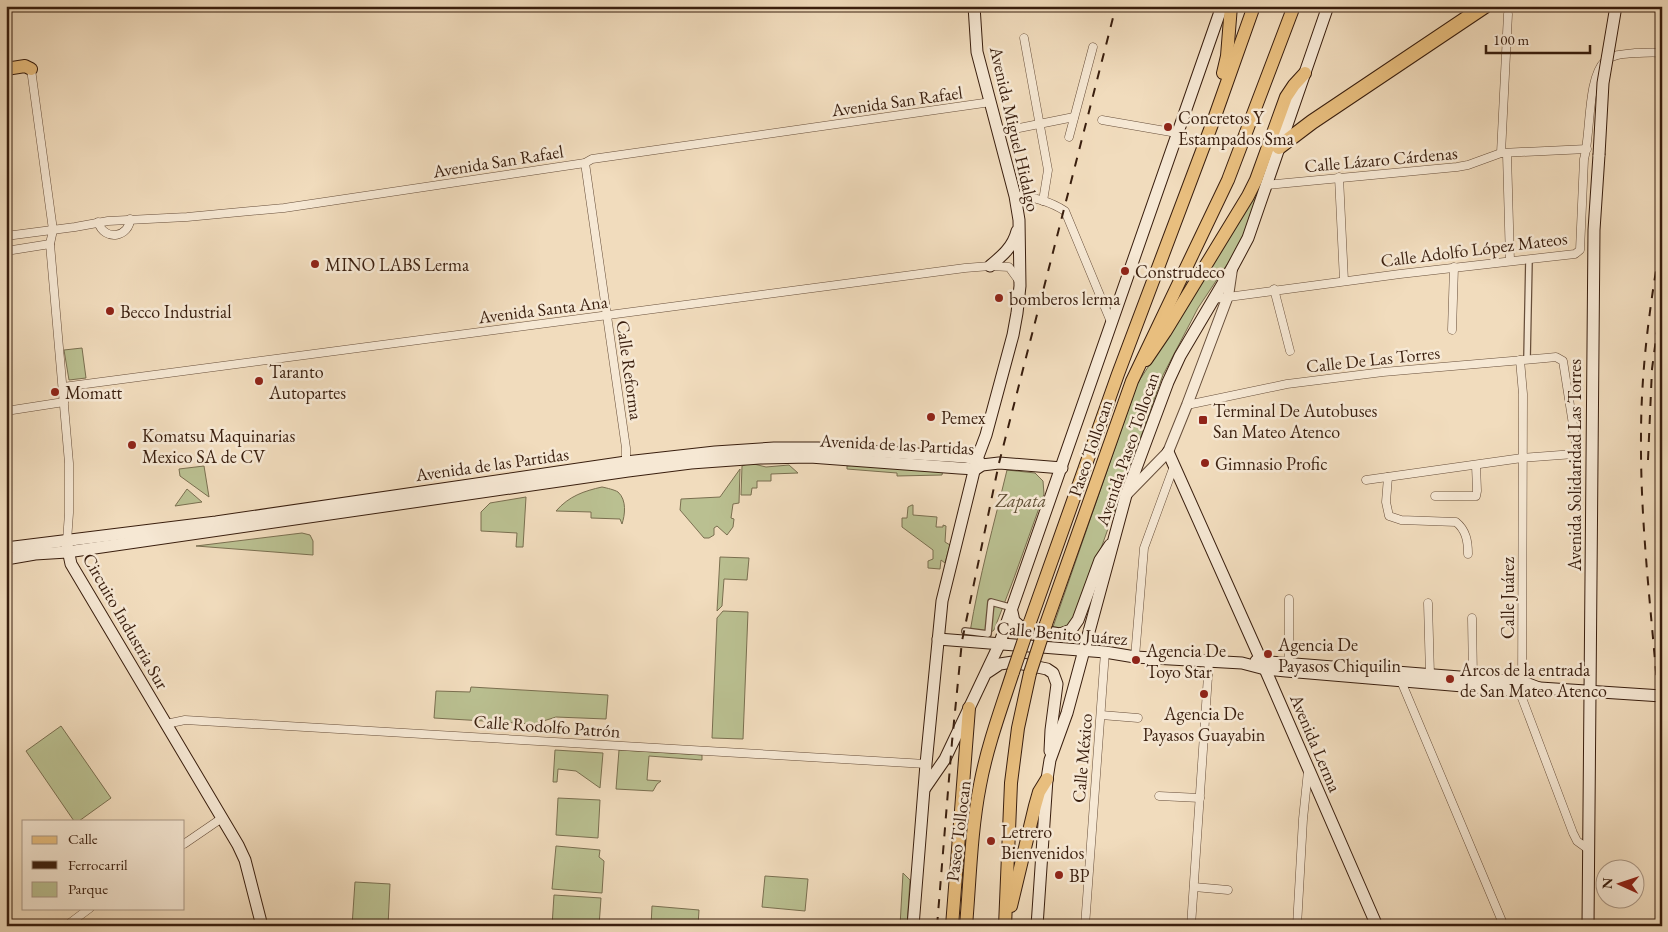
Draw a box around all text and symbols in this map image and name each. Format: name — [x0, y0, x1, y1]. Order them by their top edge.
scale bar — [1486, 22, 1589, 54]
text: 100 m — [1493, 30, 1530, 49]
street label: Avenida Miguel Hidalgo — [985, 43, 1045, 214]
street label: Avenida San Rafael — [829, 80, 964, 122]
place label: Concretos Y Estampados Sma — [1178, 106, 1295, 150]
marker: Concretos Y Estampados Sma — [1162, 121, 1174, 133]
street label: Avenida San Rafael — [430, 139, 565, 183]
street label: Calle Lázaro Cárdenas — [1303, 141, 1459, 177]
street label: Calle Adolfo López Mateos — [1379, 226, 1569, 272]
place label: MINO LABS Lerma — [325, 253, 470, 276]
marker: MINO LABS Lerma — [309, 258, 321, 270]
place label: Construdeco — [1135, 260, 1225, 283]
marker: Construdeco — [1119, 265, 1131, 277]
place label: bomberos lerma — [1009, 287, 1121, 310]
street label: Avenida Santa Ana — [476, 290, 610, 328]
marker: bomberos lerma — [993, 292, 1005, 304]
place label: Becco Industrial — [120, 300, 231, 323]
marker: Becco Industrial — [104, 305, 116, 317]
street label: Calle Reforma — [612, 319, 648, 422]
street label: Calle De Las Torres — [1305, 341, 1441, 377]
street label: Avenida Solidaridad Las Torres — [1563, 359, 1586, 572]
place label: Taranto Autopartes — [268, 360, 346, 404]
street label: Avenida Paseo Tollocan — [1090, 369, 1164, 530]
marker: Taranto Autopartes — [253, 375, 265, 387]
place label: Momatt — [65, 381, 123, 404]
marker: Momatt — [49, 386, 61, 398]
street label: Paseo Tollocan — [1063, 396, 1118, 500]
place label: Terminal De Autobuses San Mateo Atenco — [1213, 399, 1378, 443]
place label: Pemex — [941, 406, 986, 429]
marker: Pemex — [925, 411, 937, 423]
marker: Terminal De Autobuses San Mateo Atenco — [1197, 414, 1209, 426]
place label: Komatsu Maquinarias Mexico SA de CV — [142, 424, 296, 468]
street label: Avenida de las Partidas — [818, 428, 975, 460]
marker: Komatsu Maquinarias Mexico SA de CV — [126, 439, 138, 451]
street label: Avenida de las Partidas — [413, 442, 570, 486]
place label: Gimnasio Profic — [1215, 452, 1327, 475]
marker: Gimnasio Profic — [1199, 457, 1211, 469]
park label: Zapata — [995, 489, 1046, 513]
street label: Circuito Industria Sur — [78, 549, 174, 693]
street label: Calle Juárez — [1496, 557, 1519, 639]
street label: Calle Benito Juárez — [995, 616, 1129, 650]
place label: Agencia De Payasos Chiquilin — [1277, 633, 1401, 677]
place label: Agencia De Toyo Star — [1145, 639, 1226, 683]
marker: Agencia De Payasos Chiquilin — [1262, 648, 1274, 660]
marker: Agencia De Toyo Star — [1130, 654, 1142, 666]
place label: Arcos de la entrada de San Mateo Atenco — [1459, 658, 1607, 702]
marker: Arcos de la entrada de San Mateo Atenco — [1444, 673, 1456, 685]
marker: Agencia De Payasos Guayabin — [1198, 688, 1210, 700]
street label: Avenida Lerma — [1285, 690, 1347, 796]
place label: Agencia De Payasos Guayabin — [1143, 702, 1266, 746]
street label: Calle Rodolfo Patrón — [473, 709, 622, 743]
street label: Calle México — [1067, 712, 1097, 804]
street label: Paseo Tollocan — [940, 779, 976, 883]
legend — [22, 820, 185, 910]
place label: Letrero Bienvenidos — [1001, 820, 1084, 864]
text: Calle — [68, 829, 98, 848]
marker: Letrero Bienvenidos — [985, 835, 997, 847]
text: Ferrocarril — [68, 855, 128, 874]
north arrow — [1596, 860, 1646, 910]
place label: BP — [1069, 864, 1090, 887]
marker: BP — [1053, 869, 1065, 881]
text: N — [1598, 877, 1616, 889]
text: Parque — [68, 879, 108, 898]

